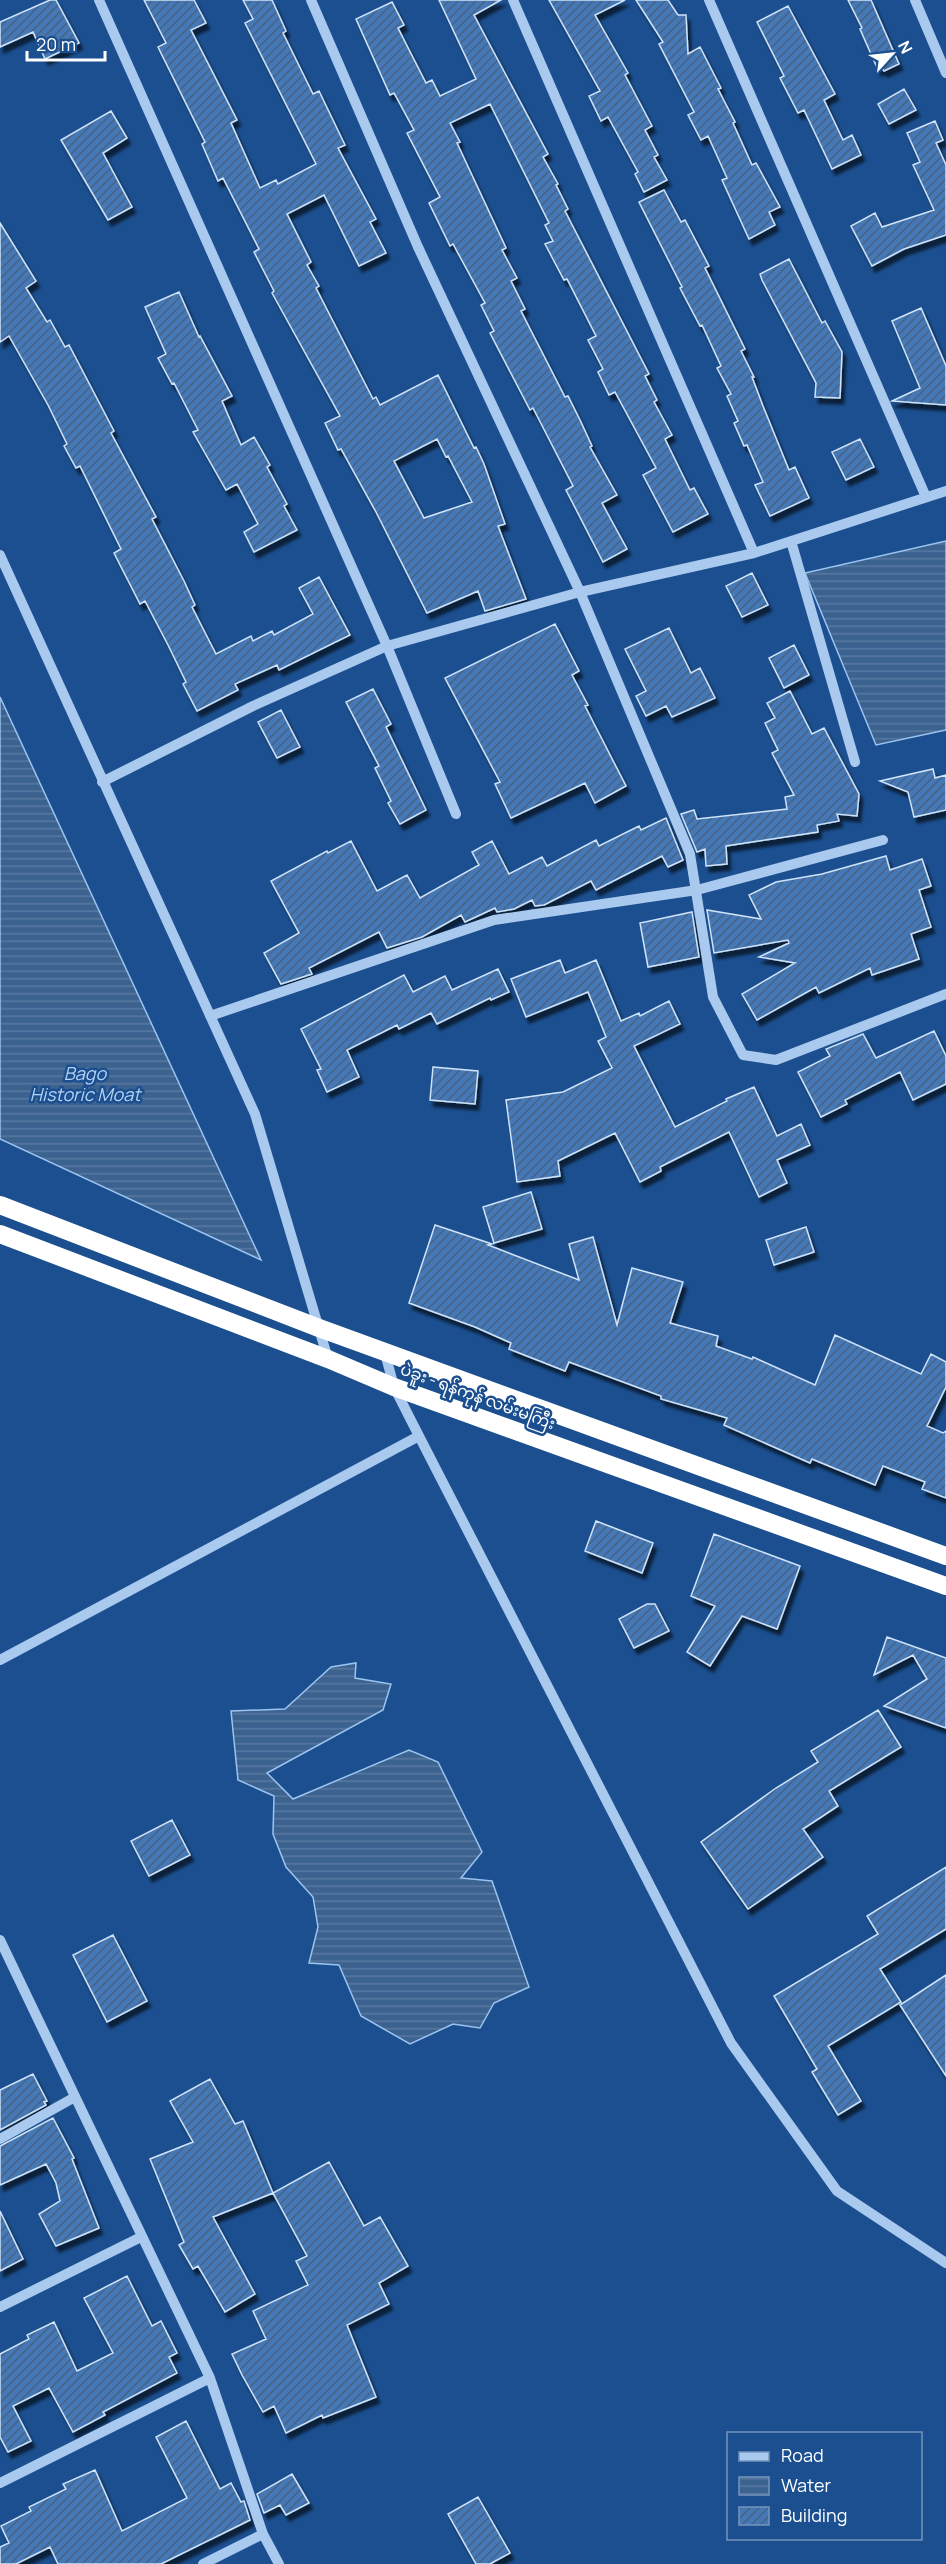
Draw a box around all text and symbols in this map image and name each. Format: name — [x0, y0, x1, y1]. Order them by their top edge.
scale bar — [27, 24, 105, 62]
north arrow — [862, 24, 922, 84]
text: 20 m — [36, 32, 76, 56]
text: N — [893, 37, 918, 57]
water label: Bago Historic Moat — [30, 1061, 142, 1106]
street label: ပဲခူး - ရန်ကုန် လမ်းမကြီး — [396, 1358, 558, 1438]
legend — [727, 2432, 922, 2540]
text: Road — [781, 2443, 824, 2467]
text: Water — [781, 2473, 831, 2497]
text: Building — [781, 2503, 847, 2527]

